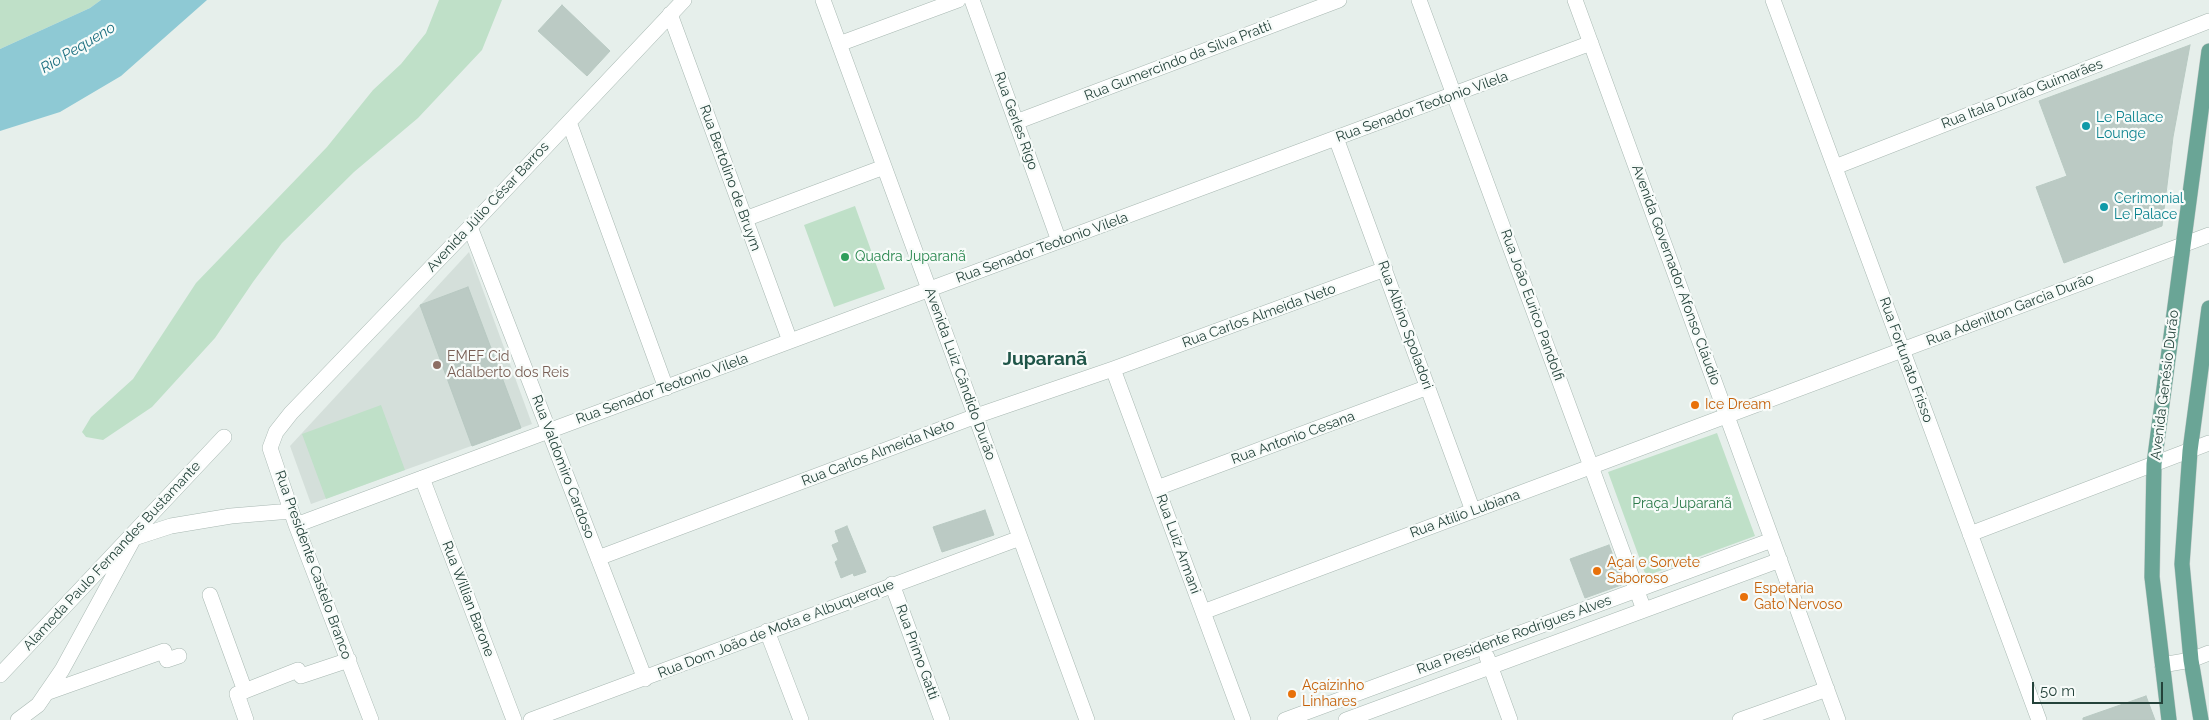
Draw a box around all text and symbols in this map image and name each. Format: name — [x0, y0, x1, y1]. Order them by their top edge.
street label: Rua Gumercindo da Silva Pratti — [1082, 17, 1274, 105]
water label: Rio Pequeno — [37, 19, 119, 77]
street label: Rua Itala Durão Guimarães — [1939, 55, 2105, 133]
street label: Rua Senador Teotonio Vilela — [1334, 68, 1510, 146]
street label: Rua Gerles Rigo — [990, 70, 1042, 172]
street label: Rua Bertolino de Bruym — [696, 103, 764, 253]
place label: Le Pallace Lounge — [2096, 110, 2163, 142]
marker: Le Pallace Lounge — [2080, 120, 2092, 132]
street label: Avenida Júlio César Barros — [423, 139, 553, 275]
street label: Avenida Governador Afonso Cláudio — [1628, 162, 1724, 388]
place label: Cerimonial Le Palace — [2114, 191, 2184, 223]
marker: Cerimonial Le Palace — [2098, 201, 2110, 213]
street label: Rua Senador Teotonio Vilela — [954, 209, 1130, 287]
street label: Rua João Eurico Pandolfi — [1497, 227, 1567, 383]
place label: Quadra Juparanã — [855, 249, 966, 265]
marker: Quadra Juparanã — [839, 251, 851, 263]
street label: Rua Albino Spoladori — [1374, 258, 1436, 392]
street label: Rua Adenilton Garcia Durão — [1924, 270, 2096, 350]
street label: Rua Carlos Almeida Neto — [1180, 280, 1338, 352]
street label: Avenida Luiz Cândido Durão — [921, 285, 999, 463]
street label: Rua Fortunato Frisso — [1875, 295, 1937, 425]
street label: Avenida Genésio Durão — [2147, 309, 2183, 461]
district label: Juparanã — [1003, 348, 1087, 370]
place label: EMEF Cid Adalberto dos Reis — [447, 349, 569, 382]
street label: Rua Senador Teotonio Vilela — [574, 350, 750, 428]
marker: EMEF Cid Adalberto dos Reis — [431, 359, 443, 371]
street label: Rua Valdomiro Cardoso — [528, 393, 598, 541]
place label: Ice Dream — [1705, 397, 1771, 413]
marker: Ice Dream — [1689, 399, 1701, 411]
street label: Rua Antonio Cesana — [1229, 408, 1357, 468]
street label: Rua Carlos Almeida Neto — [799, 416, 957, 490]
street label: Alameda Paulo Fernandes Bustamante — [20, 458, 204, 654]
street label: Rua Presidente Castelo Branco — [271, 468, 355, 662]
street label: Rua Atilio Lubiana — [1408, 486, 1522, 542]
street label: Rua Luiz Armani — [1152, 492, 1204, 596]
park label: Praça Juparanã — [1632, 496, 1732, 512]
street label: Rua Willian Barone — [438, 539, 498, 659]
place label: Açaí e Sorvete Saboroso — [1607, 555, 1700, 588]
marker: Açaí e Sorvete Saboroso — [1591, 565, 1603, 577]
street label: Rua Dom João de Mota e Albuquerque — [656, 576, 896, 682]
place label: Espetaria Gato Nervoso — [1754, 581, 1843, 614]
marker: Espetaria Gato Nervoso — [1738, 591, 1750, 603]
street label: Rua Presidente Rodrigues Alves — [1414, 592, 1614, 678]
street label: Rua Primo Gatti — [892, 602, 942, 702]
scale bar — [2034, 672, 2165, 704]
place label: Açaízinho Linhares — [1302, 678, 1364, 710]
text: 50 m — [2040, 682, 2075, 700]
marker: Açaízinho Linhares — [1286, 688, 1298, 700]

